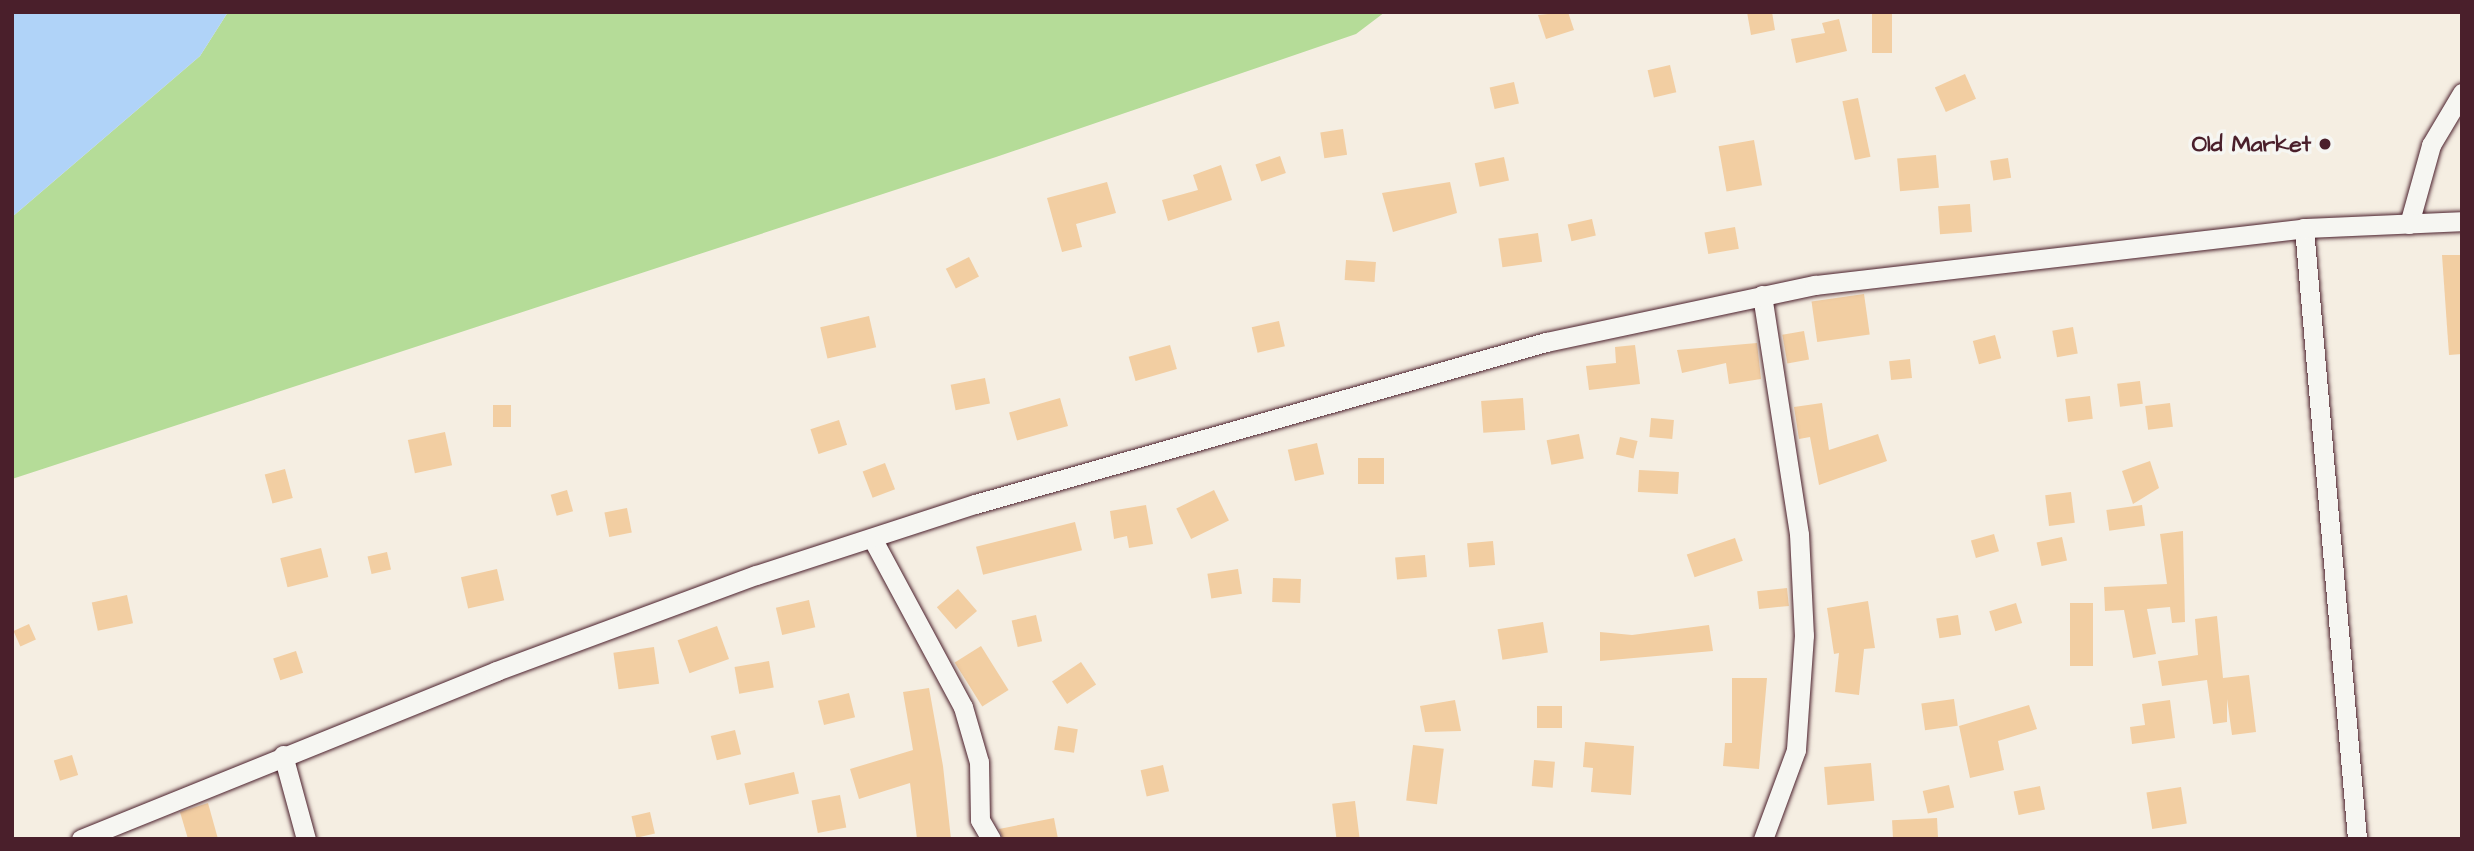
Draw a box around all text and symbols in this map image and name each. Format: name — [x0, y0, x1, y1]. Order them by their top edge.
place label: Old Market — [2192, 130, 2311, 158]
marker: Old Market — [2317, 136, 2333, 152]

